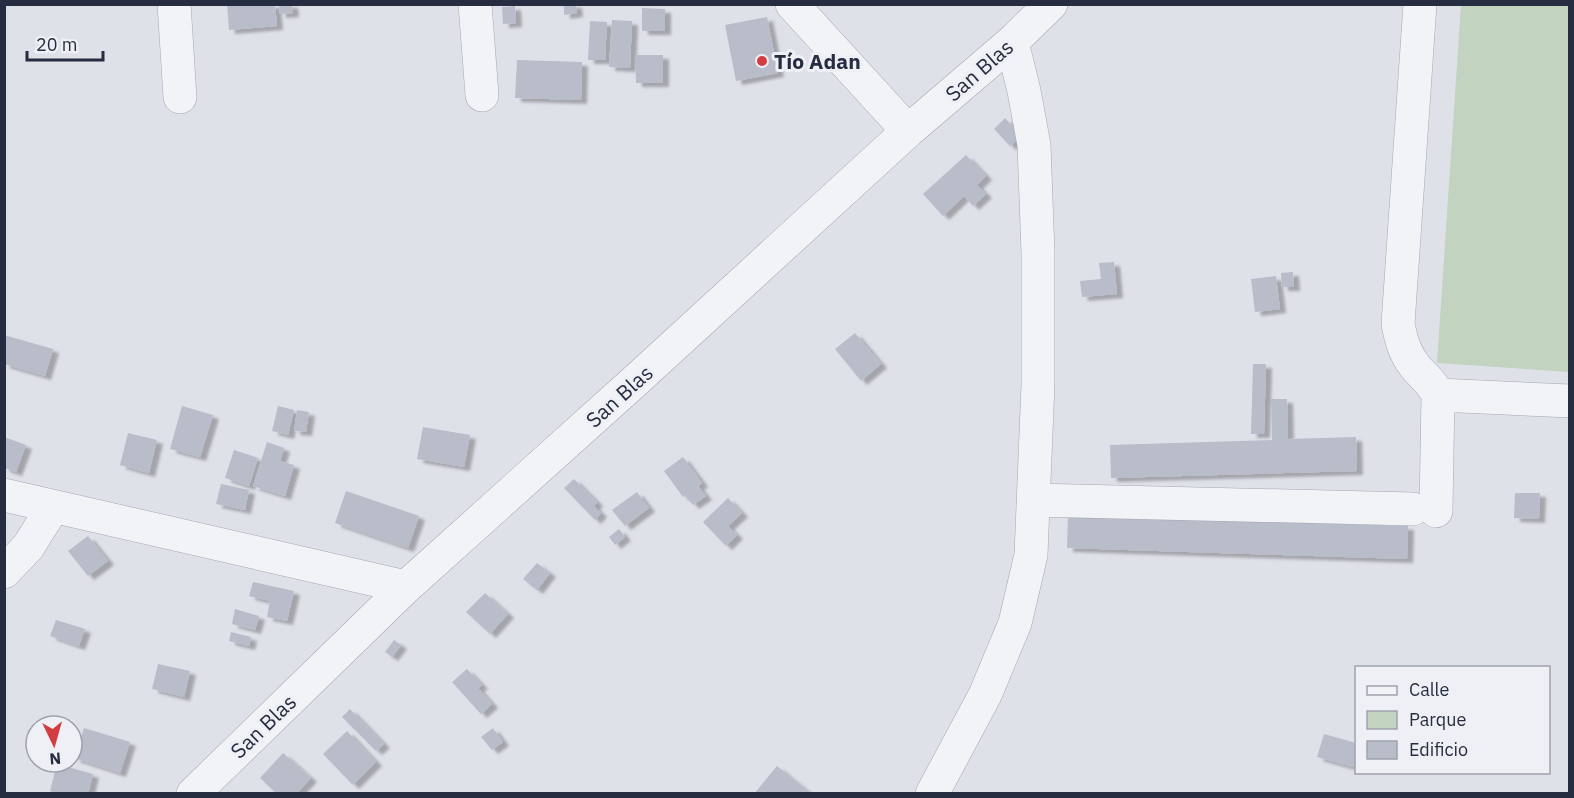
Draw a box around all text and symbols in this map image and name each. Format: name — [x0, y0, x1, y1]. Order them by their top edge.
scale bar — [27, 24, 104, 62]
text: 20 m — [36, 33, 78, 56]
street label: San Blas — [939, 33, 1019, 107]
place label: Tío Adan — [774, 47, 861, 75]
marker: Tío Adan — [755, 54, 769, 68]
street label: San Blas — [579, 358, 659, 434]
legend — [1355, 666, 1550, 774]
text: Calle — [1409, 678, 1449, 701]
street label: San Blas — [224, 688, 302, 764]
text: Parque — [1409, 708, 1467, 731]
north arrow — [24, 714, 84, 774]
text: Edificio — [1409, 738, 1468, 761]
text: N — [49, 748, 62, 769]

